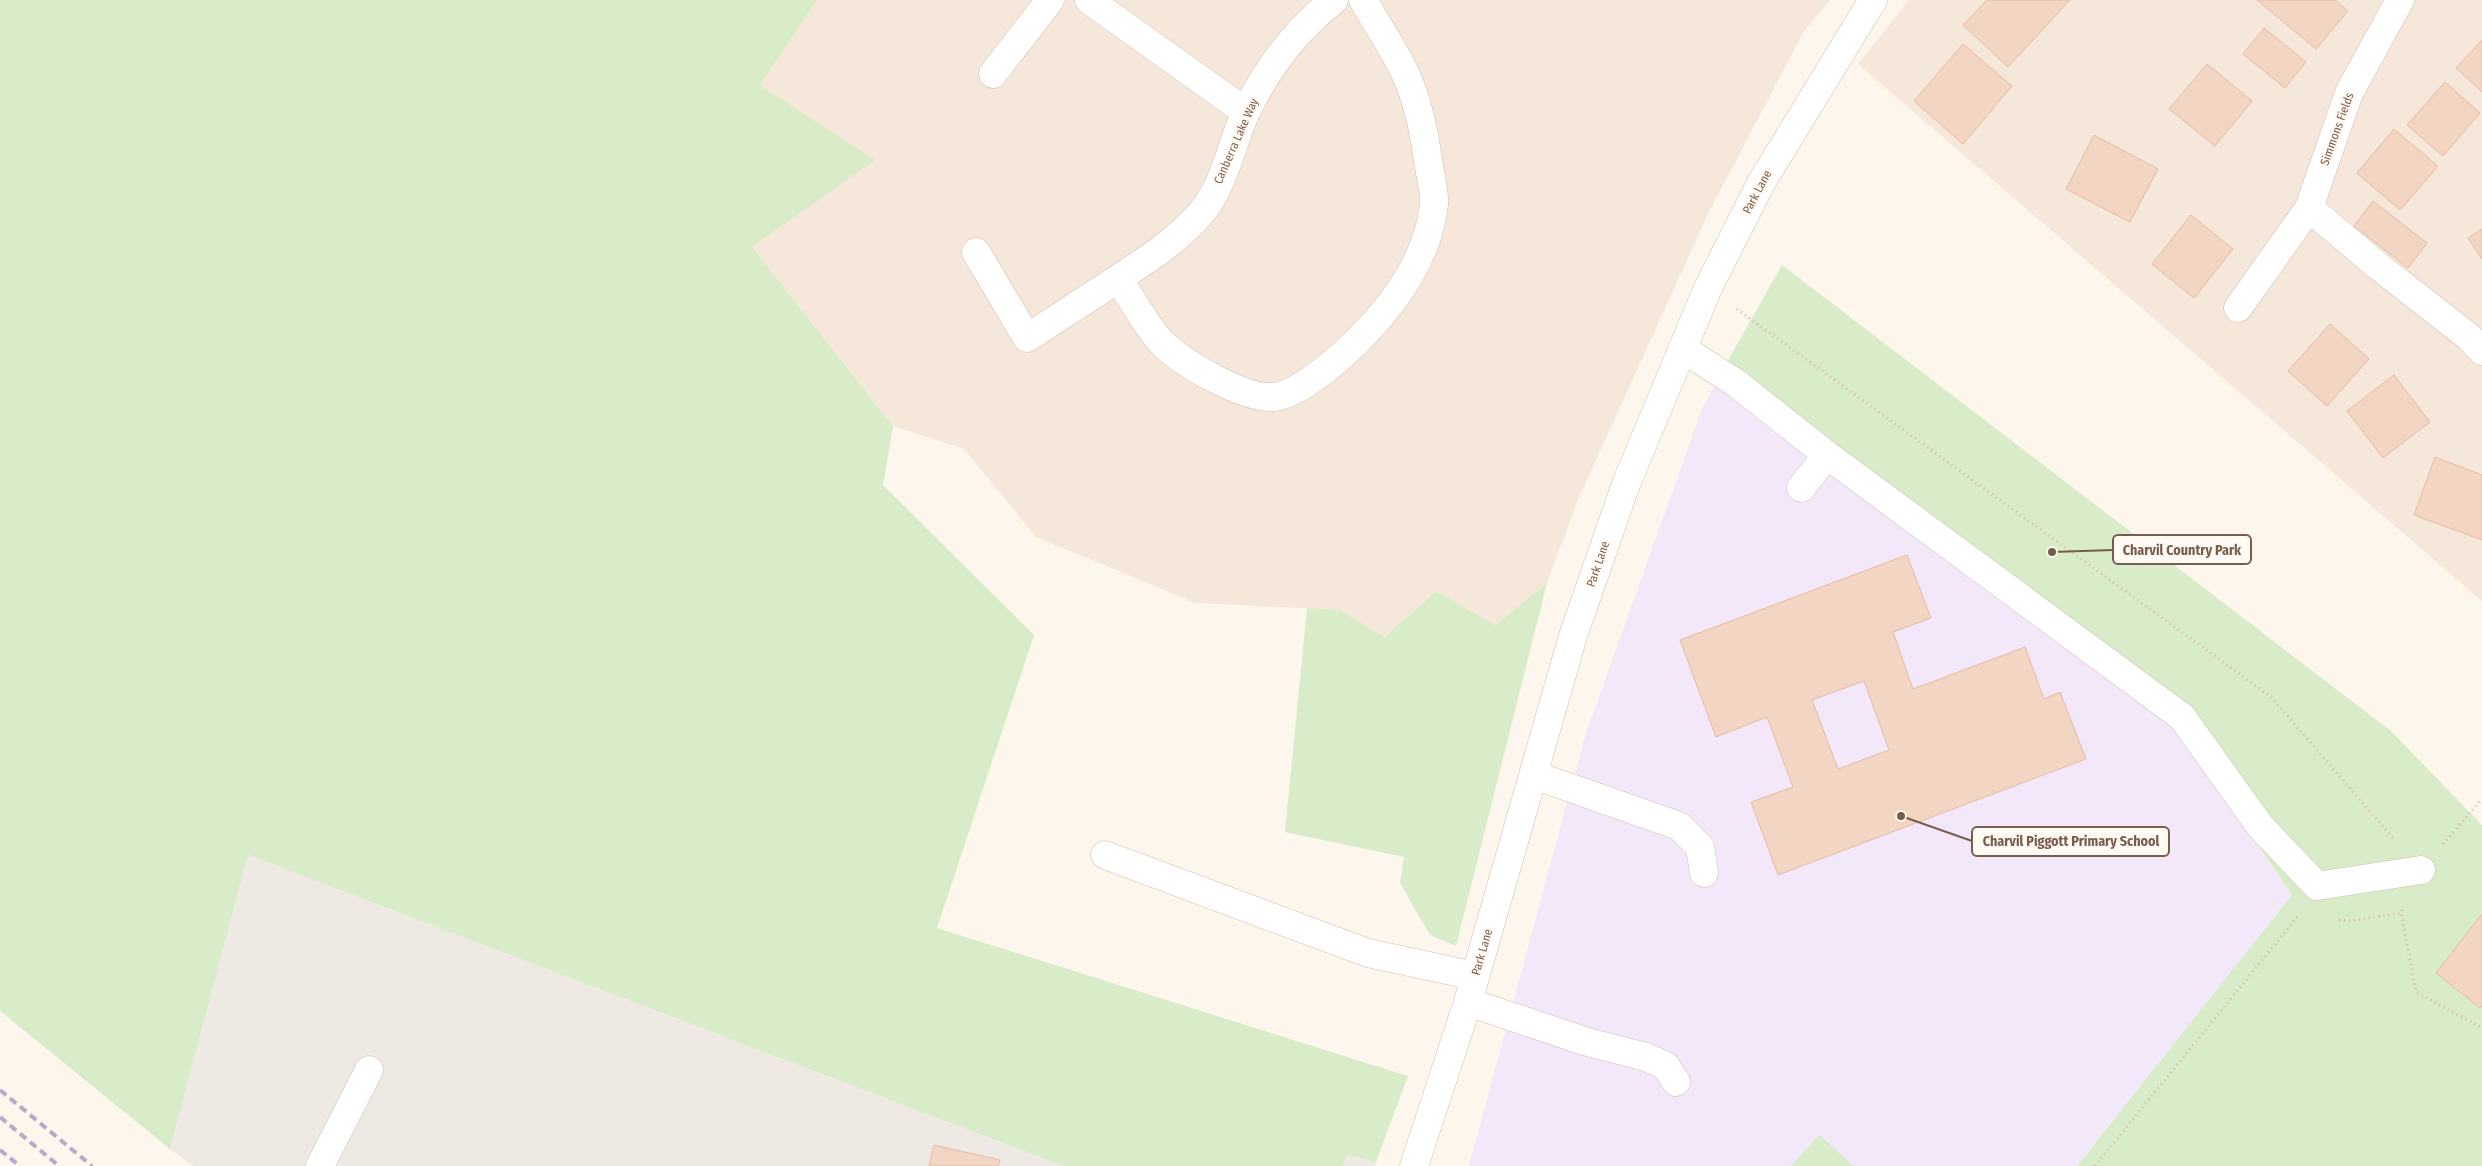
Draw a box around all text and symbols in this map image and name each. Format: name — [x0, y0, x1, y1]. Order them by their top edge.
street label: Simmons Fields — [2317, 91, 2357, 167]
street label: Canberra Lake Way — [1211, 95, 1261, 186]
street label: Park Lane — [1740, 168, 1774, 216]
callout: Charvil Country Park — [2113, 535, 2251, 564]
street label: Park Lane — [1584, 539, 1612, 589]
text: Charvil Country Park — [2123, 542, 2242, 559]
callout: Charvil Piggott Primary School — [1972, 827, 2169, 856]
text: Charvil Piggott Primary School — [1983, 833, 2159, 850]
street label: Park Lane — [1469, 927, 1495, 977]

